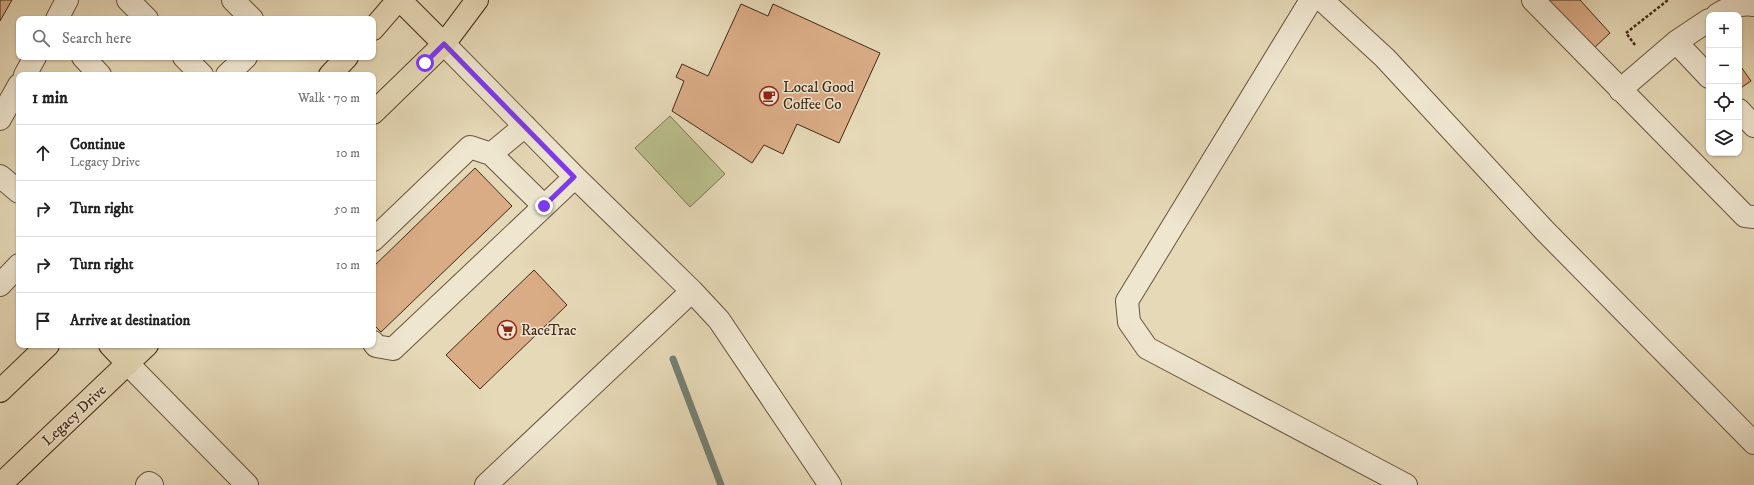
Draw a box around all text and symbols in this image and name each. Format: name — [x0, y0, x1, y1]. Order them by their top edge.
map controls — [1706, 12, 1742, 156]
button: + — [1706, 12, 1742, 48]
search box — [16, 16, 376, 60]
icon: search — [30, 27, 52, 49]
text: Search here — [62, 29, 131, 48]
button: − — [1706, 48, 1742, 84]
route start — [416, 54, 434, 72]
place label: Local Good Coffee Co — [783, 78, 855, 114]
button: locate — [1706, 84, 1742, 120]
cafe icon: Local Good Coffee Co — [758, 85, 780, 107]
text: 1 min — [32, 87, 68, 109]
text: Walk · 70 m — [298, 90, 360, 106]
button: layers — [1706, 120, 1742, 156]
text: Continue — [70, 135, 125, 154]
icon: ahead — [32, 142, 54, 164]
text: 10 m — [336, 145, 360, 161]
text: Legacy Drive — [70, 154, 140, 170]
route end — [535, 197, 553, 215]
icon: right — [32, 198, 54, 220]
text: Turn right — [70, 199, 133, 218]
text: 50 m — [334, 201, 360, 217]
icon: right — [32, 254, 54, 276]
text: Turn right — [70, 255, 133, 274]
text: 10 m — [336, 257, 360, 273]
icon: arrive — [32, 310, 54, 332]
text: Arrive at destination — [70, 311, 190, 330]
supermarket icon: RaceTrac — [496, 319, 518, 341]
place label: RaceTrac — [521, 321, 577, 340]
street label: Legacy Drive — [38, 381, 110, 450]

